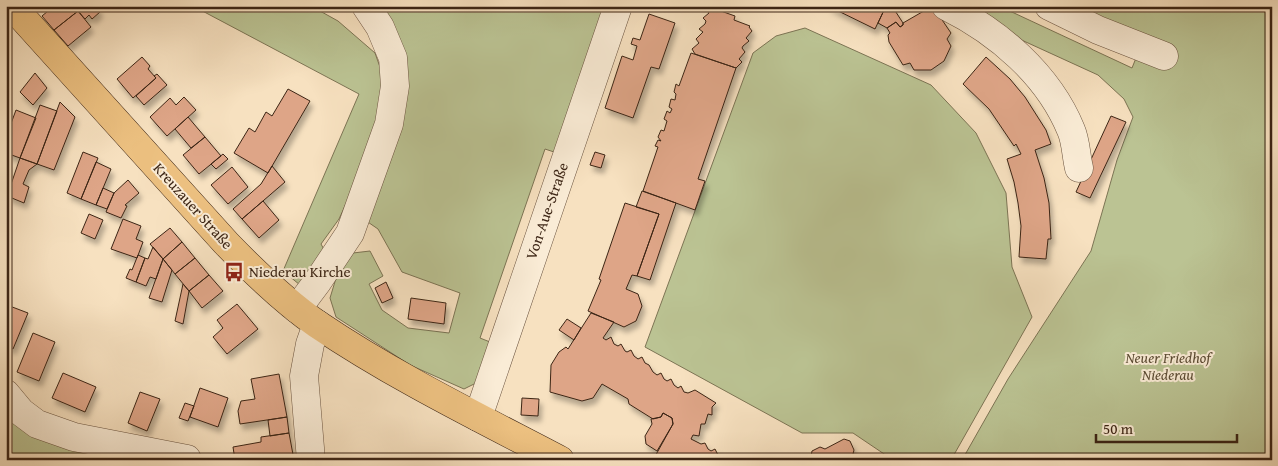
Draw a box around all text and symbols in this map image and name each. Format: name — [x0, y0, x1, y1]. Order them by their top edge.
street label: Kreuzauer Straße — [149, 158, 238, 254]
street label: Von-Aue-Straße — [520, 160, 573, 262]
bus stop icon: Niederau Kirche — [223, 261, 245, 283]
place label: Niederau Kirche — [249, 261, 351, 282]
park label: Neuer Friedhof Niederau — [1125, 347, 1213, 385]
scale bar — [1096, 411, 1237, 443]
text: 50 m — [1103, 418, 1134, 439]

